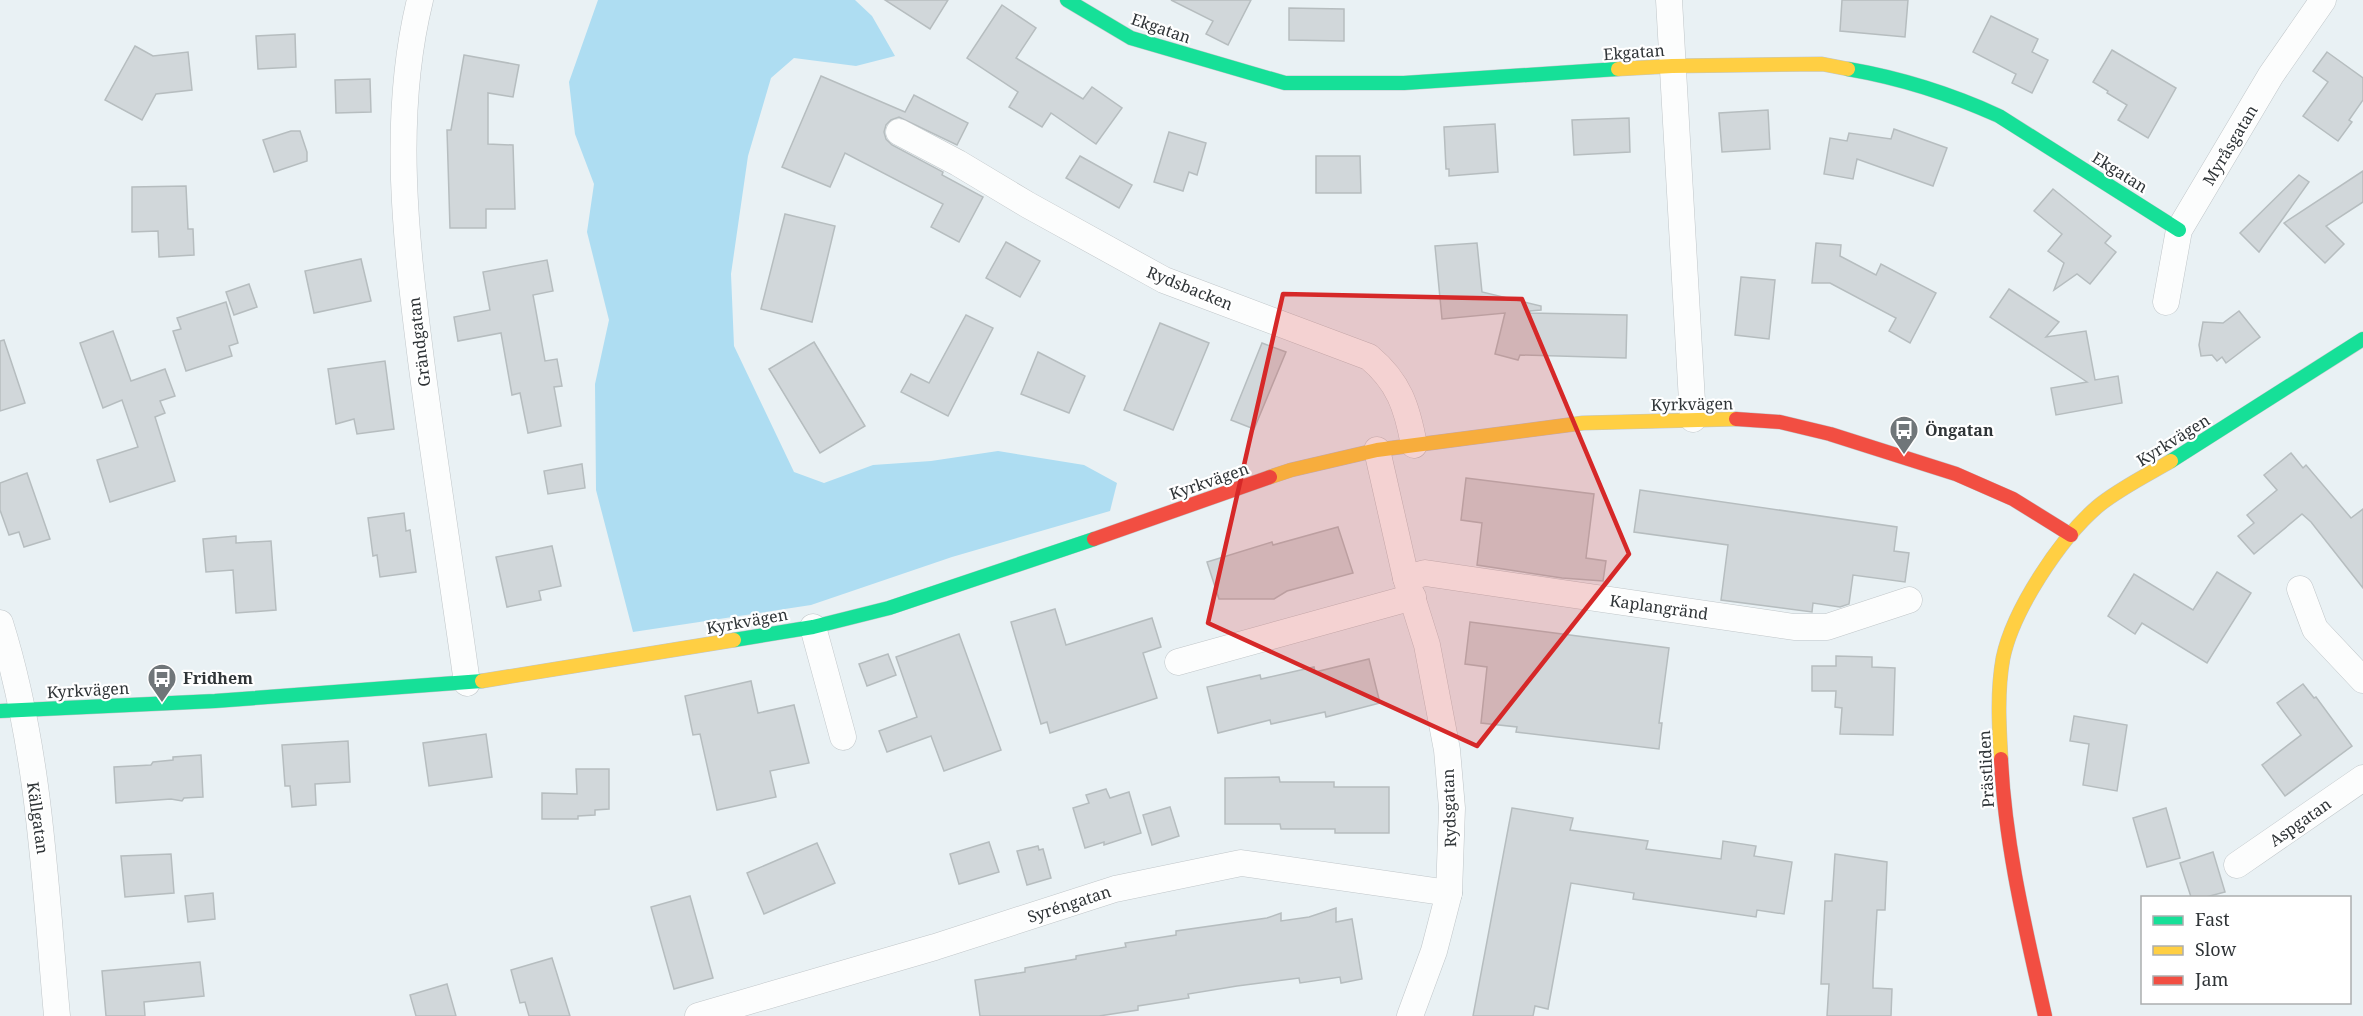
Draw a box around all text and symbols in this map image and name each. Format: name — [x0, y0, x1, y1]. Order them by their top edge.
street label: Ekgatan — [1128, 8, 1194, 48]
street label: Ekgatan — [1603, 39, 1665, 65]
street label: Myråsgatan — [2197, 101, 2263, 189]
street label: Ekgatan — [2088, 146, 2152, 198]
street label: Rydsbacken — [1144, 261, 1236, 315]
street label: Grändgatan — [403, 296, 435, 388]
street label: Kyrkvägen — [1651, 392, 1733, 416]
street label: Kyrkvägen — [2132, 409, 2214, 471]
bus stop icon: Öngatan — [1888, 414, 1920, 456]
place label: Öngatan — [1925, 419, 1994, 441]
street label: Kyrkvägen — [1166, 457, 1252, 505]
street label: Kaplangränd — [1608, 589, 1710, 625]
street label: Kyrkvägen — [705, 603, 789, 639]
bus stop icon: Fridhem — [146, 662, 178, 704]
place label: Fridhem — [183, 667, 253, 689]
street label: Kyrkvägen — [46, 677, 130, 703]
street label: Prästliden — [1973, 730, 1999, 808]
street label: Rydsgatan — [1437, 768, 1461, 848]
street label: Källgatan — [22, 780, 54, 856]
street label: Aspgatan — [2265, 793, 2335, 851]
street label: Syréngatan — [1025, 880, 1113, 928]
legend — [2141, 896, 2351, 1004]
text: Fast — [2195, 907, 2230, 931]
text: Slow — [2195, 937, 2237, 961]
text: Jam — [2194, 967, 2229, 991]

